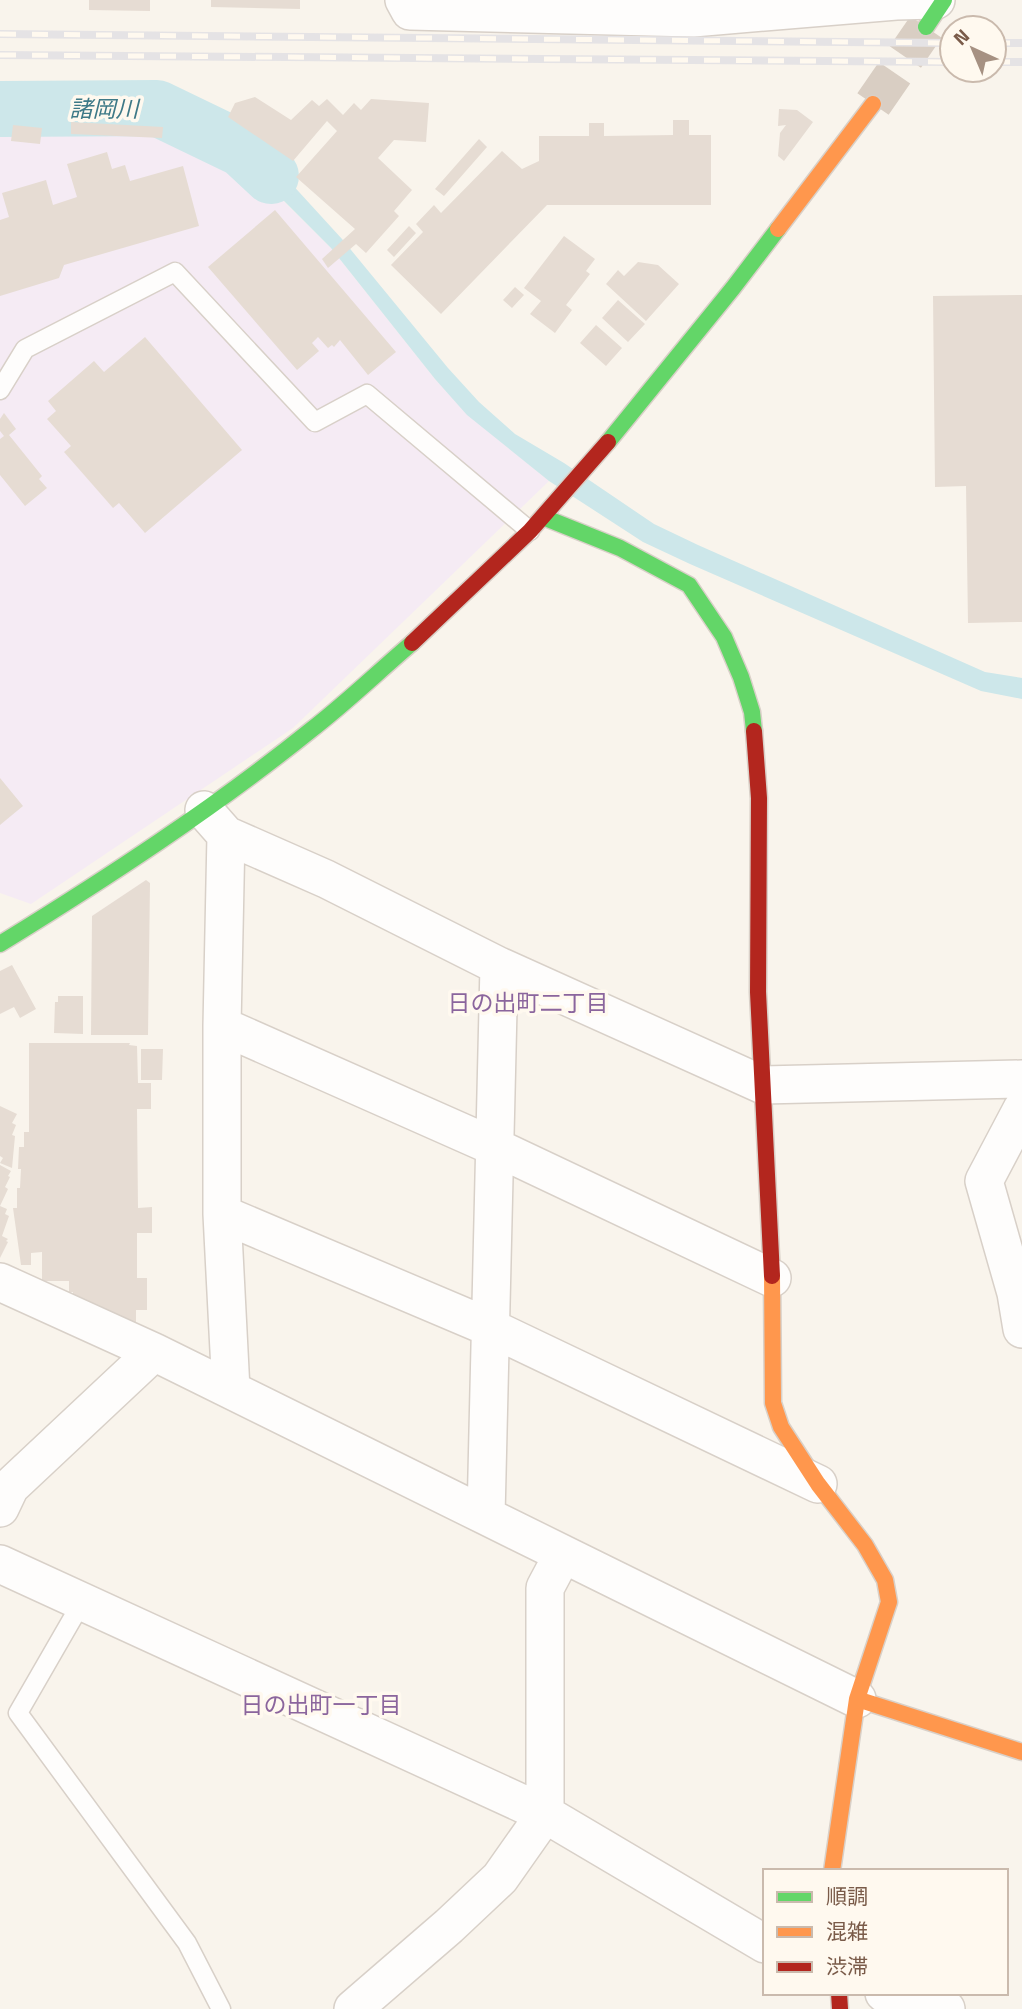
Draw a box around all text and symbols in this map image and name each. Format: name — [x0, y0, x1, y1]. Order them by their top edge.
north arrow — [938, 14, 1008, 84]
text: N — [946, 21, 976, 51]
water label: 諸岡川 — [70, 91, 142, 126]
district label: 日の出町二丁目 — [448, 985, 609, 1020]
district label: 日の出町一丁目 — [241, 1687, 402, 1722]
legend — [763, 1869, 1008, 1995]
text: 順調 — [826, 1880, 868, 1912]
text: 混雑 — [826, 1915, 868, 1947]
text: 渋滞 — [826, 1950, 868, 1982]

